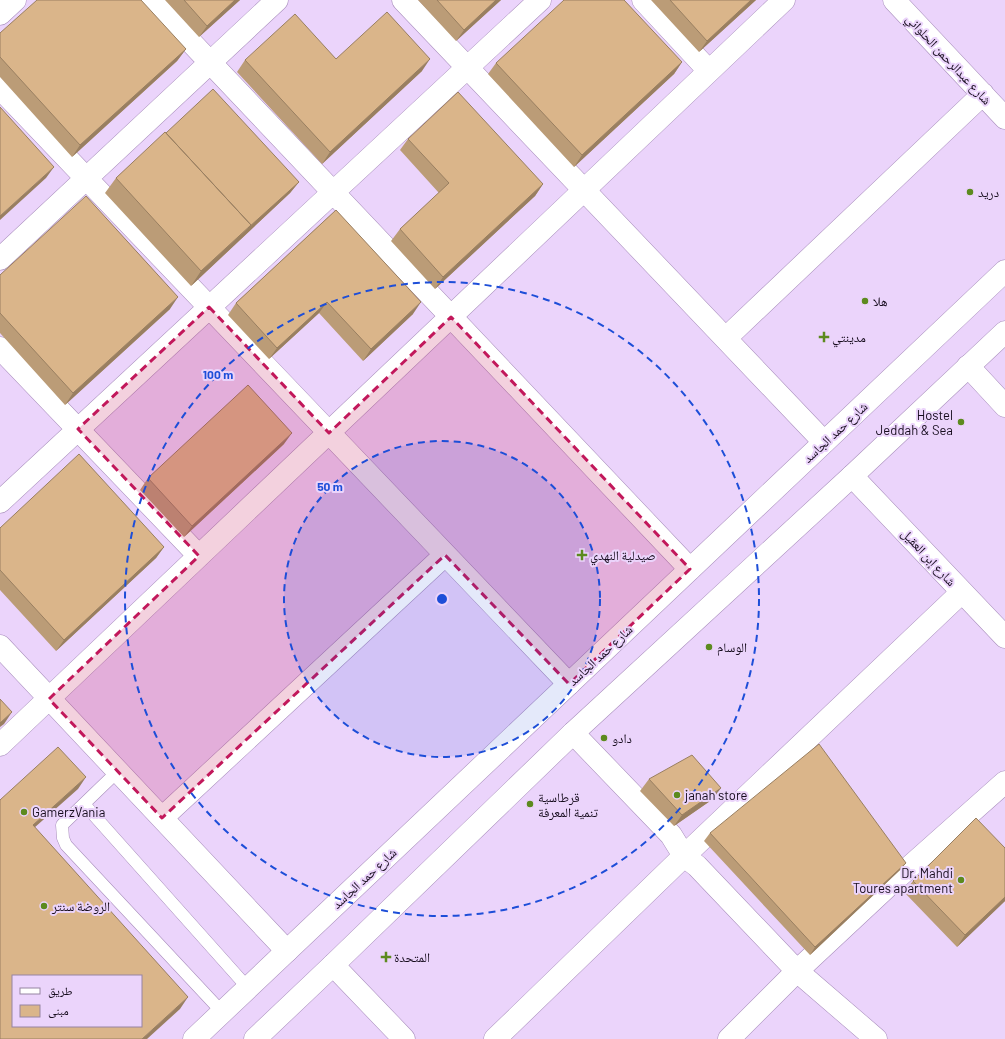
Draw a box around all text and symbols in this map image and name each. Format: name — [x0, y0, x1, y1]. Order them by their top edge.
street label: شارع عبدالرحمن الحلواني — [900, 10, 995, 110]
place label: دريد — [978, 184, 999, 201]
marker: دريد — [965, 187, 975, 197]
place label: هلا — [873, 293, 888, 309]
marker: هلا — [860, 296, 870, 306]
place label: مدينتي — [832, 329, 866, 348]
marker: مدينتي — [819, 332, 829, 342]
text: 100 m — [203, 367, 233, 381]
street label: شارع حمد الجاسد — [799, 398, 872, 467]
place label: Hostel Jeddah & Sea — [876, 407, 953, 438]
marker: Hostel Jeddah & Sea — [956, 417, 966, 427]
text: 50 m — [317, 479, 343, 493]
street label: شارع إبن العقيل — [897, 525, 960, 590]
place label: صيدلية النهدي — [590, 547, 656, 566]
marker: صيدلية النهدي — [577, 550, 587, 560]
centre of rings — [435, 592, 449, 606]
street label: شارع حمد الجاسد — [564, 621, 637, 690]
place label: الوسام — [717, 639, 747, 656]
marker: الوسام — [704, 642, 714, 652]
place label: دادو — [612, 730, 632, 747]
marker: دادو — [599, 733, 609, 743]
place label: janah store — [684, 787, 748, 803]
place label: قرطاسية تنمية المعرفة — [538, 789, 598, 821]
marker: janah store — [672, 790, 682, 800]
marker: قرطاسية تنمية المعرفة — [525, 799, 535, 809]
place label: GamerzVania — [32, 804, 105, 820]
marker: GamerzVania — [19, 807, 29, 817]
street label: شارع حمد الجاسد — [328, 844, 401, 913]
place label: Dr. Mahdi Toures apartment — [853, 865, 953, 896]
marker: Dr. Mahdi Toures apartment — [956, 875, 966, 885]
place label: الروضة سنتر — [51, 898, 110, 915]
marker: الروضة سنتر — [39, 901, 49, 911]
place label: المتحدة — [394, 949, 430, 965]
marker: المتحدة — [381, 952, 391, 962]
legend — [12, 975, 142, 1027]
text: طريق — [48, 983, 73, 998]
text: مبنى — [48, 1003, 69, 1018]

